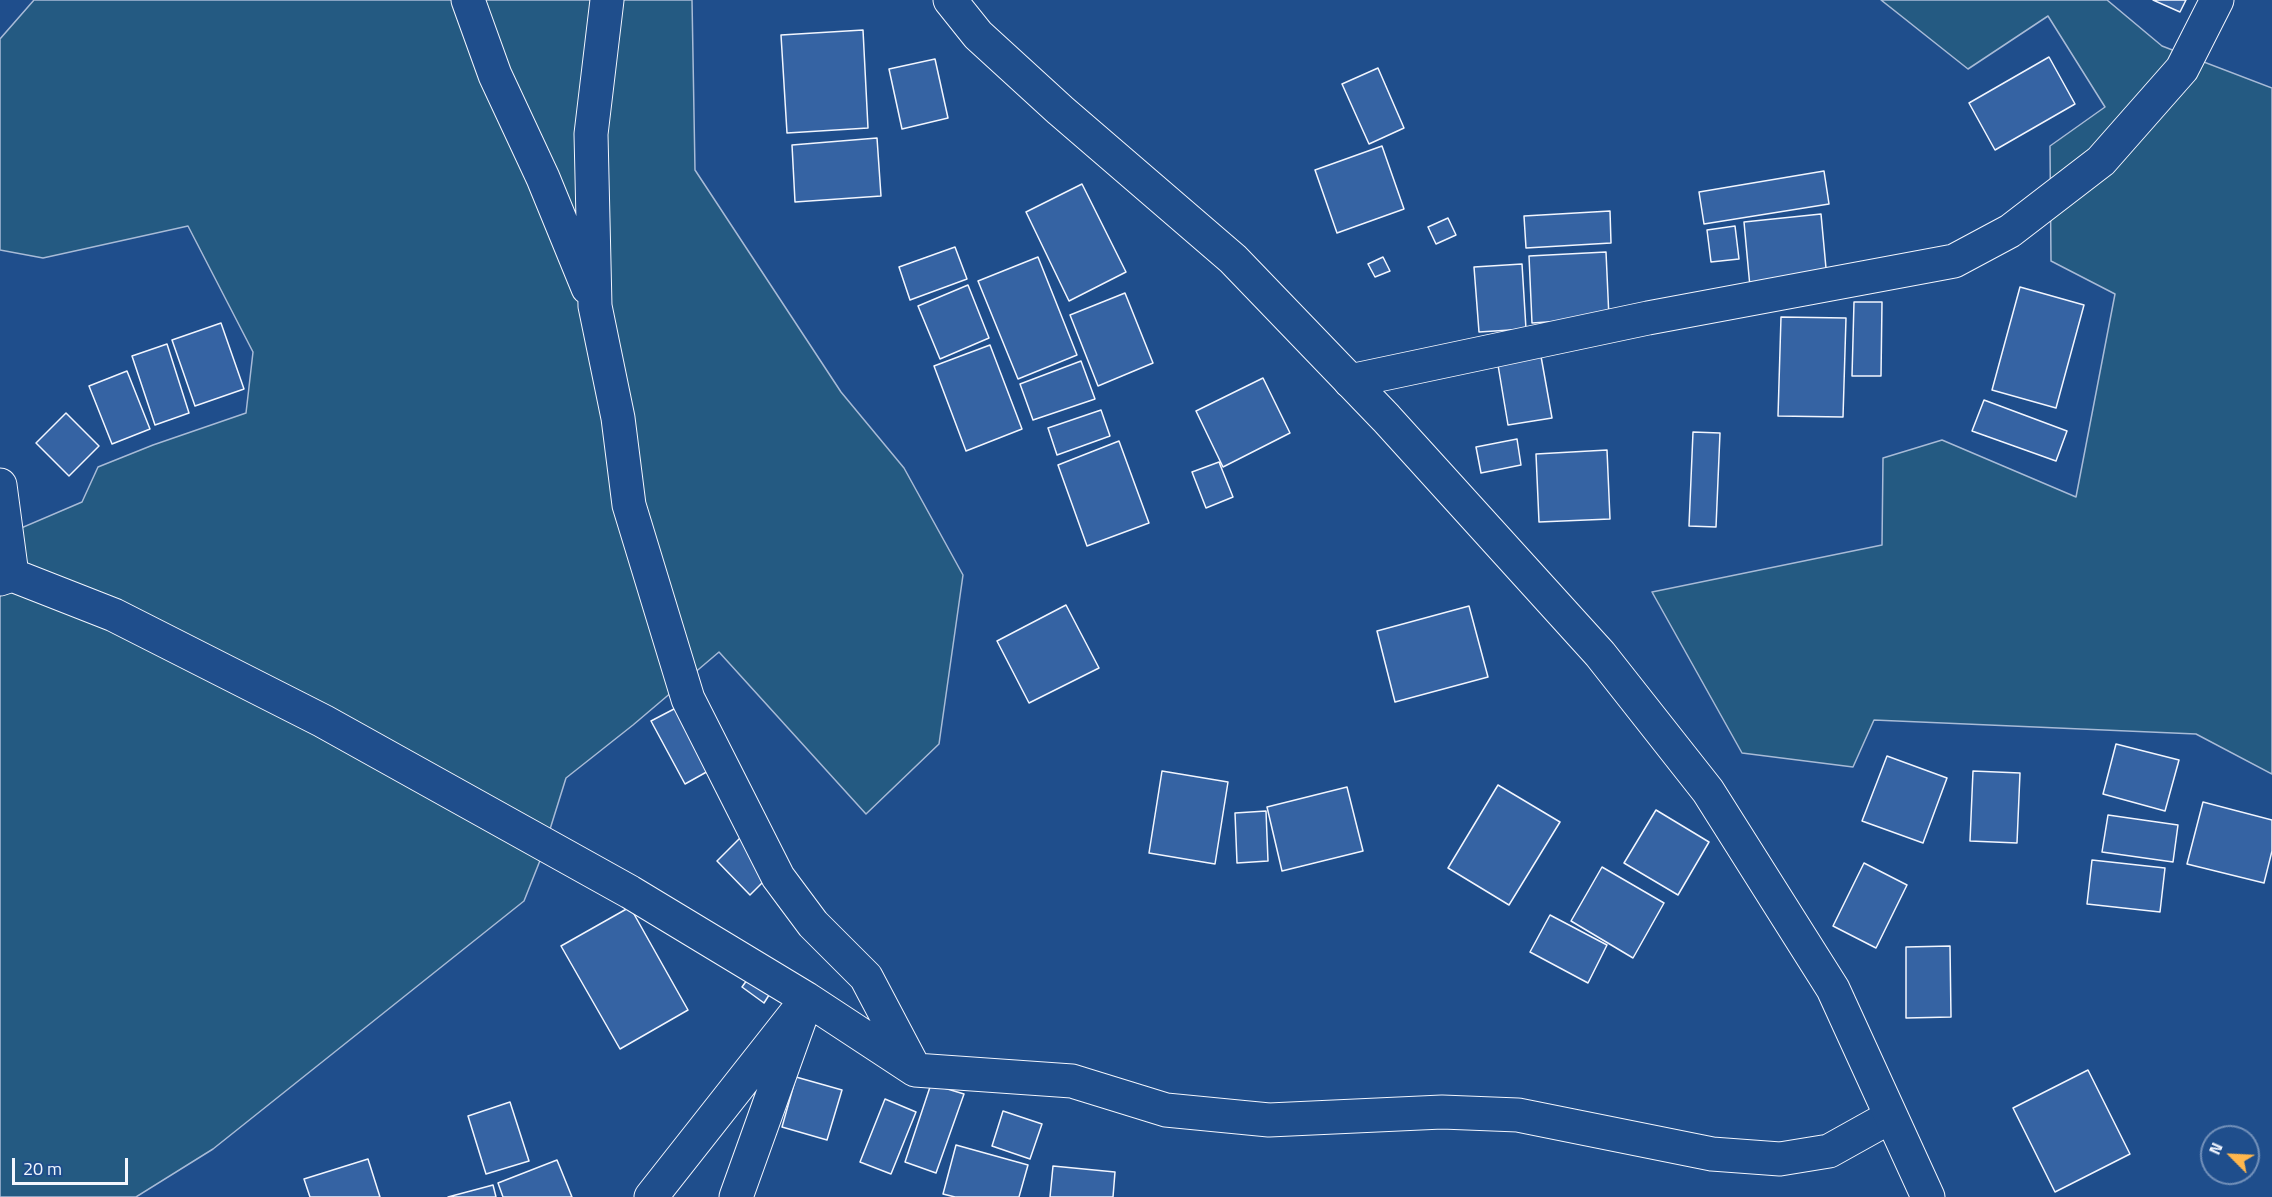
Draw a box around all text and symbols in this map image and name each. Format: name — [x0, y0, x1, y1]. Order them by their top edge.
north arrow — [2200, 1125, 2260, 1185]
text: N — [2202, 1139, 2229, 1158]
scale bar — [15, 1146, 130, 1184]
text: 20 m — [23, 1155, 62, 1182]

